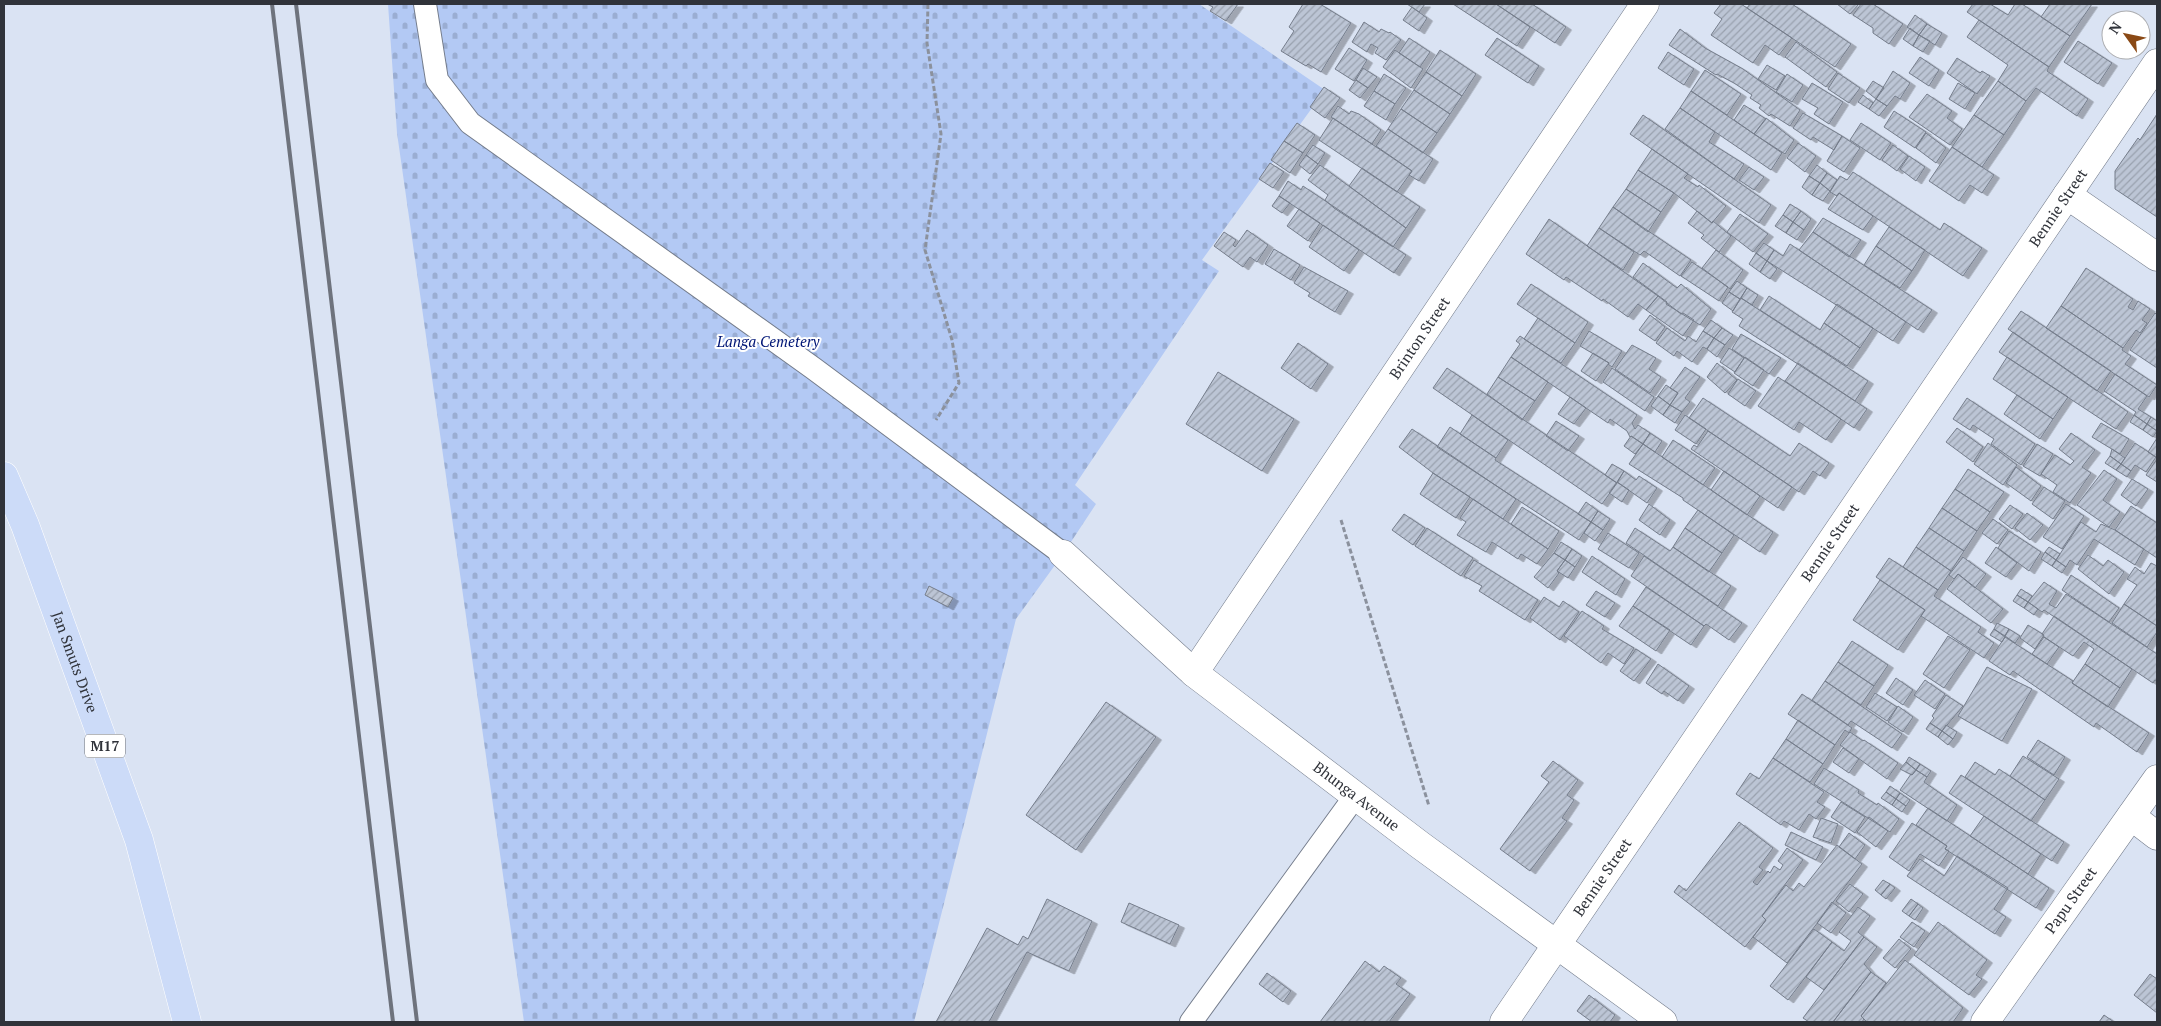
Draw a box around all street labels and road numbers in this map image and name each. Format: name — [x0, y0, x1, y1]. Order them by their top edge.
street label: Bennie Street — [2024, 164, 2092, 250]
street label: Brinton Street — [1384, 292, 1454, 382]
street label: Bennie Street — [1796, 499, 1864, 585]
street label: Jan Smuts Drive — [48, 608, 103, 715]
road number: M17 — [85, 734, 125, 758]
street label: Bhunga Avenue — [1310, 756, 1404, 835]
street label: Bennie Street — [1568, 833, 1636, 920]
street label: Papu Street — [2040, 862, 2101, 937]

